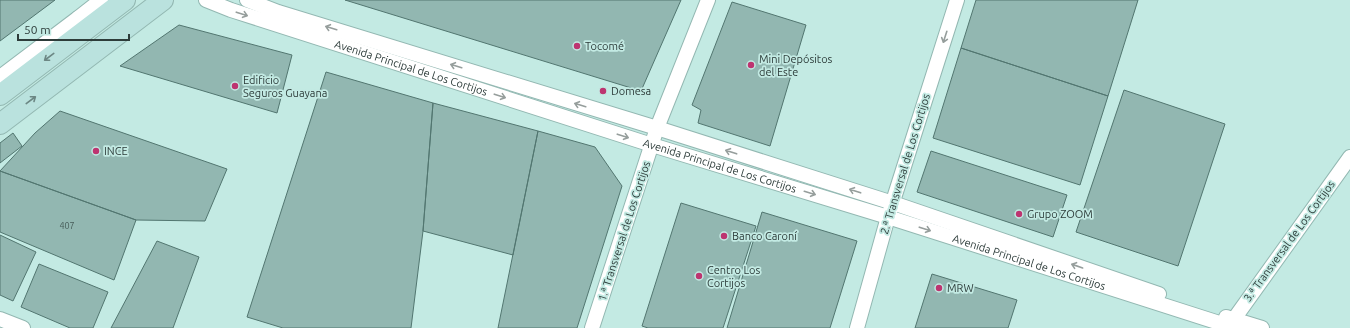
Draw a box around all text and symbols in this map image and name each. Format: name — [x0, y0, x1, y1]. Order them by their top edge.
one-way arrow — [236, 10, 248, 18]
scale bar — [18, 16, 129, 42]
text: 50 m — [24, 23, 51, 36]
one-way arrow — [325, 24, 338, 31]
one-way arrow — [941, 31, 949, 43]
street label: Avenida Principal de Los Cortijos — [333, 38, 489, 98]
place label: Tocomé — [585, 40, 624, 52]
marker: Tocomé — [572, 41, 582, 51]
one-way arrow — [44, 53, 55, 62]
place label: Mini Depósitos del Este — [759, 53, 833, 78]
marker: Mini Depósitos del Este — [746, 60, 756, 70]
one-way arrow — [449, 62, 462, 69]
place label: Edificio Seguros Guayana — [243, 74, 327, 99]
marker: Edificio Seguros Guayana — [230, 81, 240, 91]
place label: Domesa — [611, 85, 651, 97]
marker: Domesa — [598, 86, 608, 96]
street label: 2.ª Transversal de Los Cortijos — [878, 92, 932, 236]
one-way arrow — [493, 93, 506, 100]
one-way arrow — [26, 96, 37, 104]
one-way arrow — [574, 101, 587, 108]
one-way arrow — [617, 132, 629, 140]
street label: Avenida Principal de Los Cortijos — [642, 137, 798, 195]
place label: INCE — [104, 145, 128, 157]
marker: INCE — [91, 146, 101, 156]
one-way arrow — [725, 148, 738, 155]
street label: 1.ª Transversal de Los Cortijos — [596, 159, 652, 302]
street label: 3.ª Transversal de Los Cortijos — [1241, 178, 1337, 304]
one-way arrow — [849, 187, 862, 194]
one-way arrow — [803, 190, 816, 197]
place label: Grupo ZOOM — [1027, 208, 1093, 220]
marker: Grupo ZOOM — [1014, 209, 1024, 219]
house number: 407 — [59, 221, 75, 231]
one-way arrow — [918, 226, 931, 233]
place label: Banco Caroní — [732, 230, 797, 242]
marker: Banco Caroní — [719, 231, 729, 241]
street label: Avenida Principal de Los Cortijos — [951, 232, 1107, 292]
one-way arrow — [1071, 261, 1083, 269]
place label: Centro Los Cortijos — [707, 264, 761, 289]
marker: Centro Los Cortijos — [694, 271, 704, 281]
place label: MRW — [947, 282, 974, 294]
marker: MRW — [934, 283, 944, 293]

